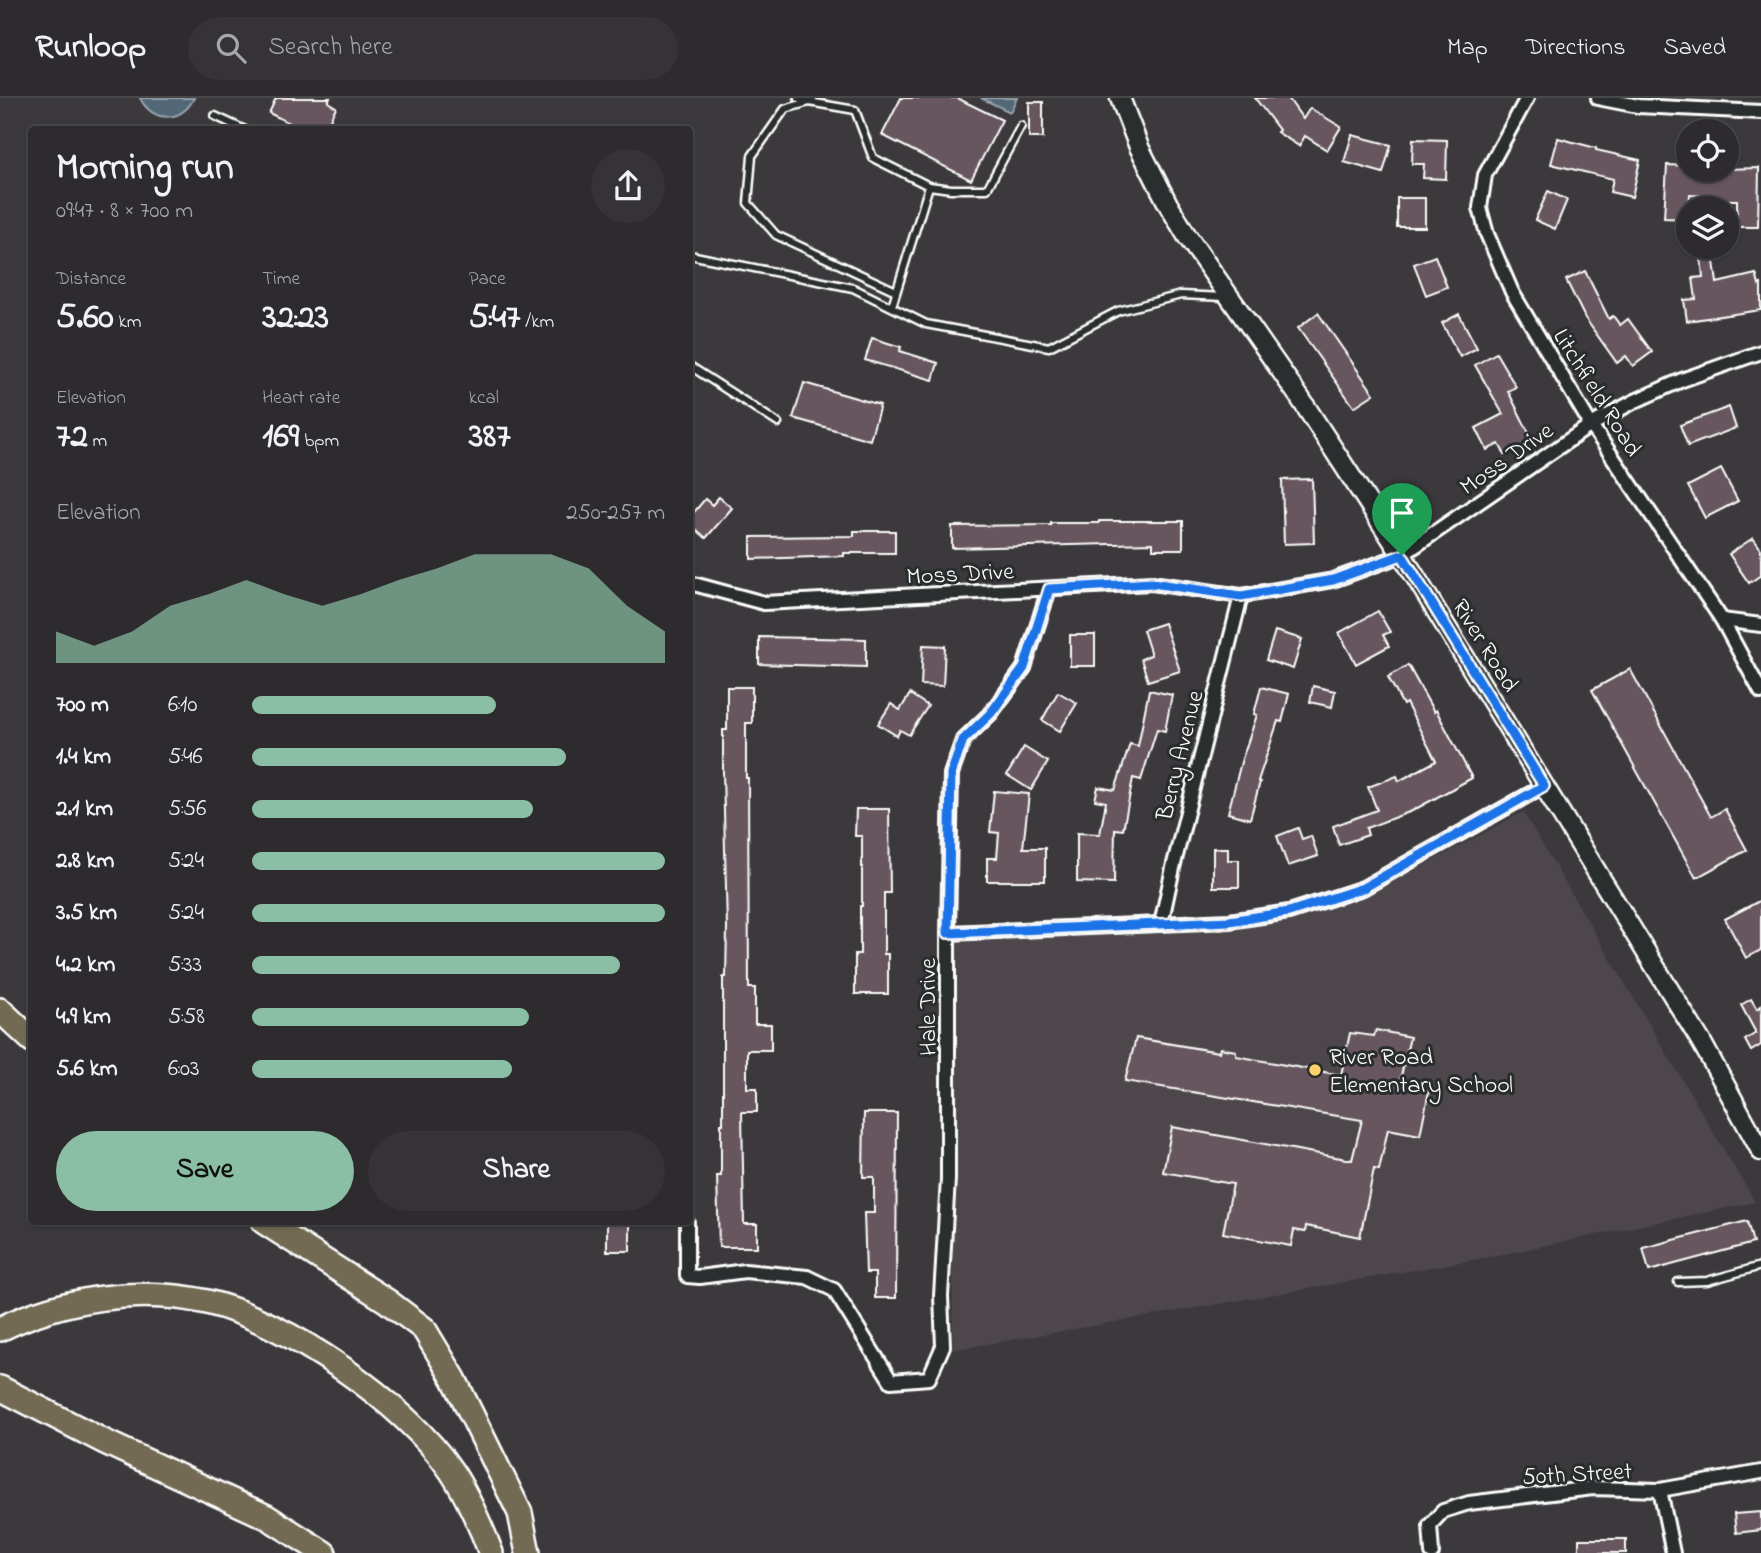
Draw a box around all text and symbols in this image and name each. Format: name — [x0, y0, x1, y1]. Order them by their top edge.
search box — [188, 17, 678, 80]
text: Runloop — [35, 24, 146, 72]
icon: search — [212, 29, 250, 67]
text: Search here — [268, 29, 393, 67]
text: Map — [1447, 31, 1488, 66]
text: Directions — [1526, 31, 1625, 66]
text: Saved — [1663, 31, 1726, 66]
map controls — [1676, 119, 1739, 259]
button: locate — [1676, 119, 1739, 182]
text: Morning run — [56, 141, 234, 197]
button: share — [591, 149, 665, 223]
text: 09:47 · 8 × 700 m — [56, 195, 193, 228]
button: layers — [1676, 196, 1739, 259]
text: Distance — [56, 266, 126, 293]
text: Time — [262, 266, 300, 293]
text: Pace — [469, 266, 506, 293]
text: 5.60 — [56, 293, 114, 344]
text: 32:23 — [262, 293, 329, 344]
text: 5:47 — [469, 293, 521, 344]
text: km — [114, 309, 142, 336]
text: /km — [521, 309, 554, 336]
street label: Litchfield Road — [1543, 322, 1649, 465]
text: Elevation — [56, 385, 126, 412]
text: Heart rate — [262, 385, 340, 412]
text: kcal — [469, 385, 499, 412]
text: 72 — [56, 412, 88, 463]
text: 169 — [262, 412, 299, 463]
text: 387 — [469, 412, 511, 463]
street label: Moss Drive — [1453, 415, 1562, 505]
text: m — [88, 428, 107, 455]
text: bpm — [299, 428, 339, 455]
pin — [1372, 483, 1432, 555]
icon: arrive — [1383, 494, 1421, 532]
text: Elevation — [56, 497, 141, 530]
text: 250–257 m — [566, 497, 665, 530]
street label: Moss Drive — [905, 555, 1015, 596]
street label: River Road — [1441, 593, 1527, 700]
street label: Berry Avenue — [1148, 687, 1216, 826]
text: 700 m — [56, 689, 109, 722]
text: 6:10 — [168, 689, 197, 722]
text: 1.4 km — [56, 741, 111, 774]
text: 5:46 — [168, 741, 203, 774]
text: 2.1 km — [56, 793, 113, 826]
text: 5:56 — [168, 793, 206, 826]
text: 2.8 km — [56, 845, 114, 878]
text: 5:24 — [168, 845, 204, 878]
text: 3.5 km — [56, 897, 117, 930]
text: 5:24 — [168, 897, 204, 930]
text: 4.2 km — [56, 949, 115, 982]
text: 5:33 — [168, 949, 202, 982]
street label: Hale Drive — [912, 958, 947, 1056]
text: 4.9 km — [56, 1001, 111, 1034]
text: 5:58 — [168, 1001, 205, 1034]
place label: River Road Elementary School — [1329, 1041, 1513, 1105]
text: 5.6 km — [56, 1053, 118, 1086]
text: 6:03 — [168, 1053, 200, 1086]
marker: River Road Elementary School — [1307, 1062, 1323, 1078]
button: Save — [56, 1131, 354, 1211]
button: Share — [368, 1131, 665, 1211]
street label: 50th Street — [1521, 1455, 1633, 1496]

